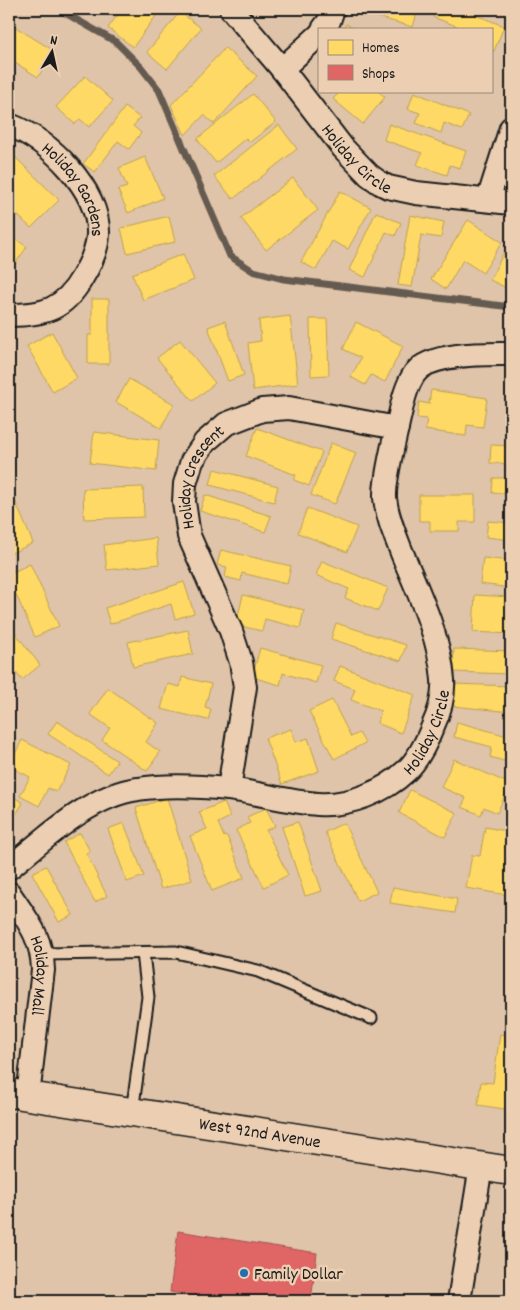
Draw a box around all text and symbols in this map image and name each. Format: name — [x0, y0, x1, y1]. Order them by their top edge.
north arrow — [28, 28, 78, 78]
legend — [318, 28, 492, 92]
text: N — [49, 31, 59, 52]
text: Homes — [362, 38, 400, 60]
text: Shops — [362, 64, 395, 86]
street label: Holiday Circle — [314, 119, 395, 202]
street label: Holiday Gardens — [35, 137, 108, 237]
street label: Holiday Crescent — [174, 420, 232, 531]
street label: Holiday Circle — [398, 688, 458, 782]
street label: Holiday Mall — [22, 932, 53, 1017]
street label: West 92nd Avenue — [197, 1113, 322, 1156]
place label: Family Dollar — [254, 1263, 343, 1288]
marker: Family Dollar — [238, 1267, 250, 1279]

